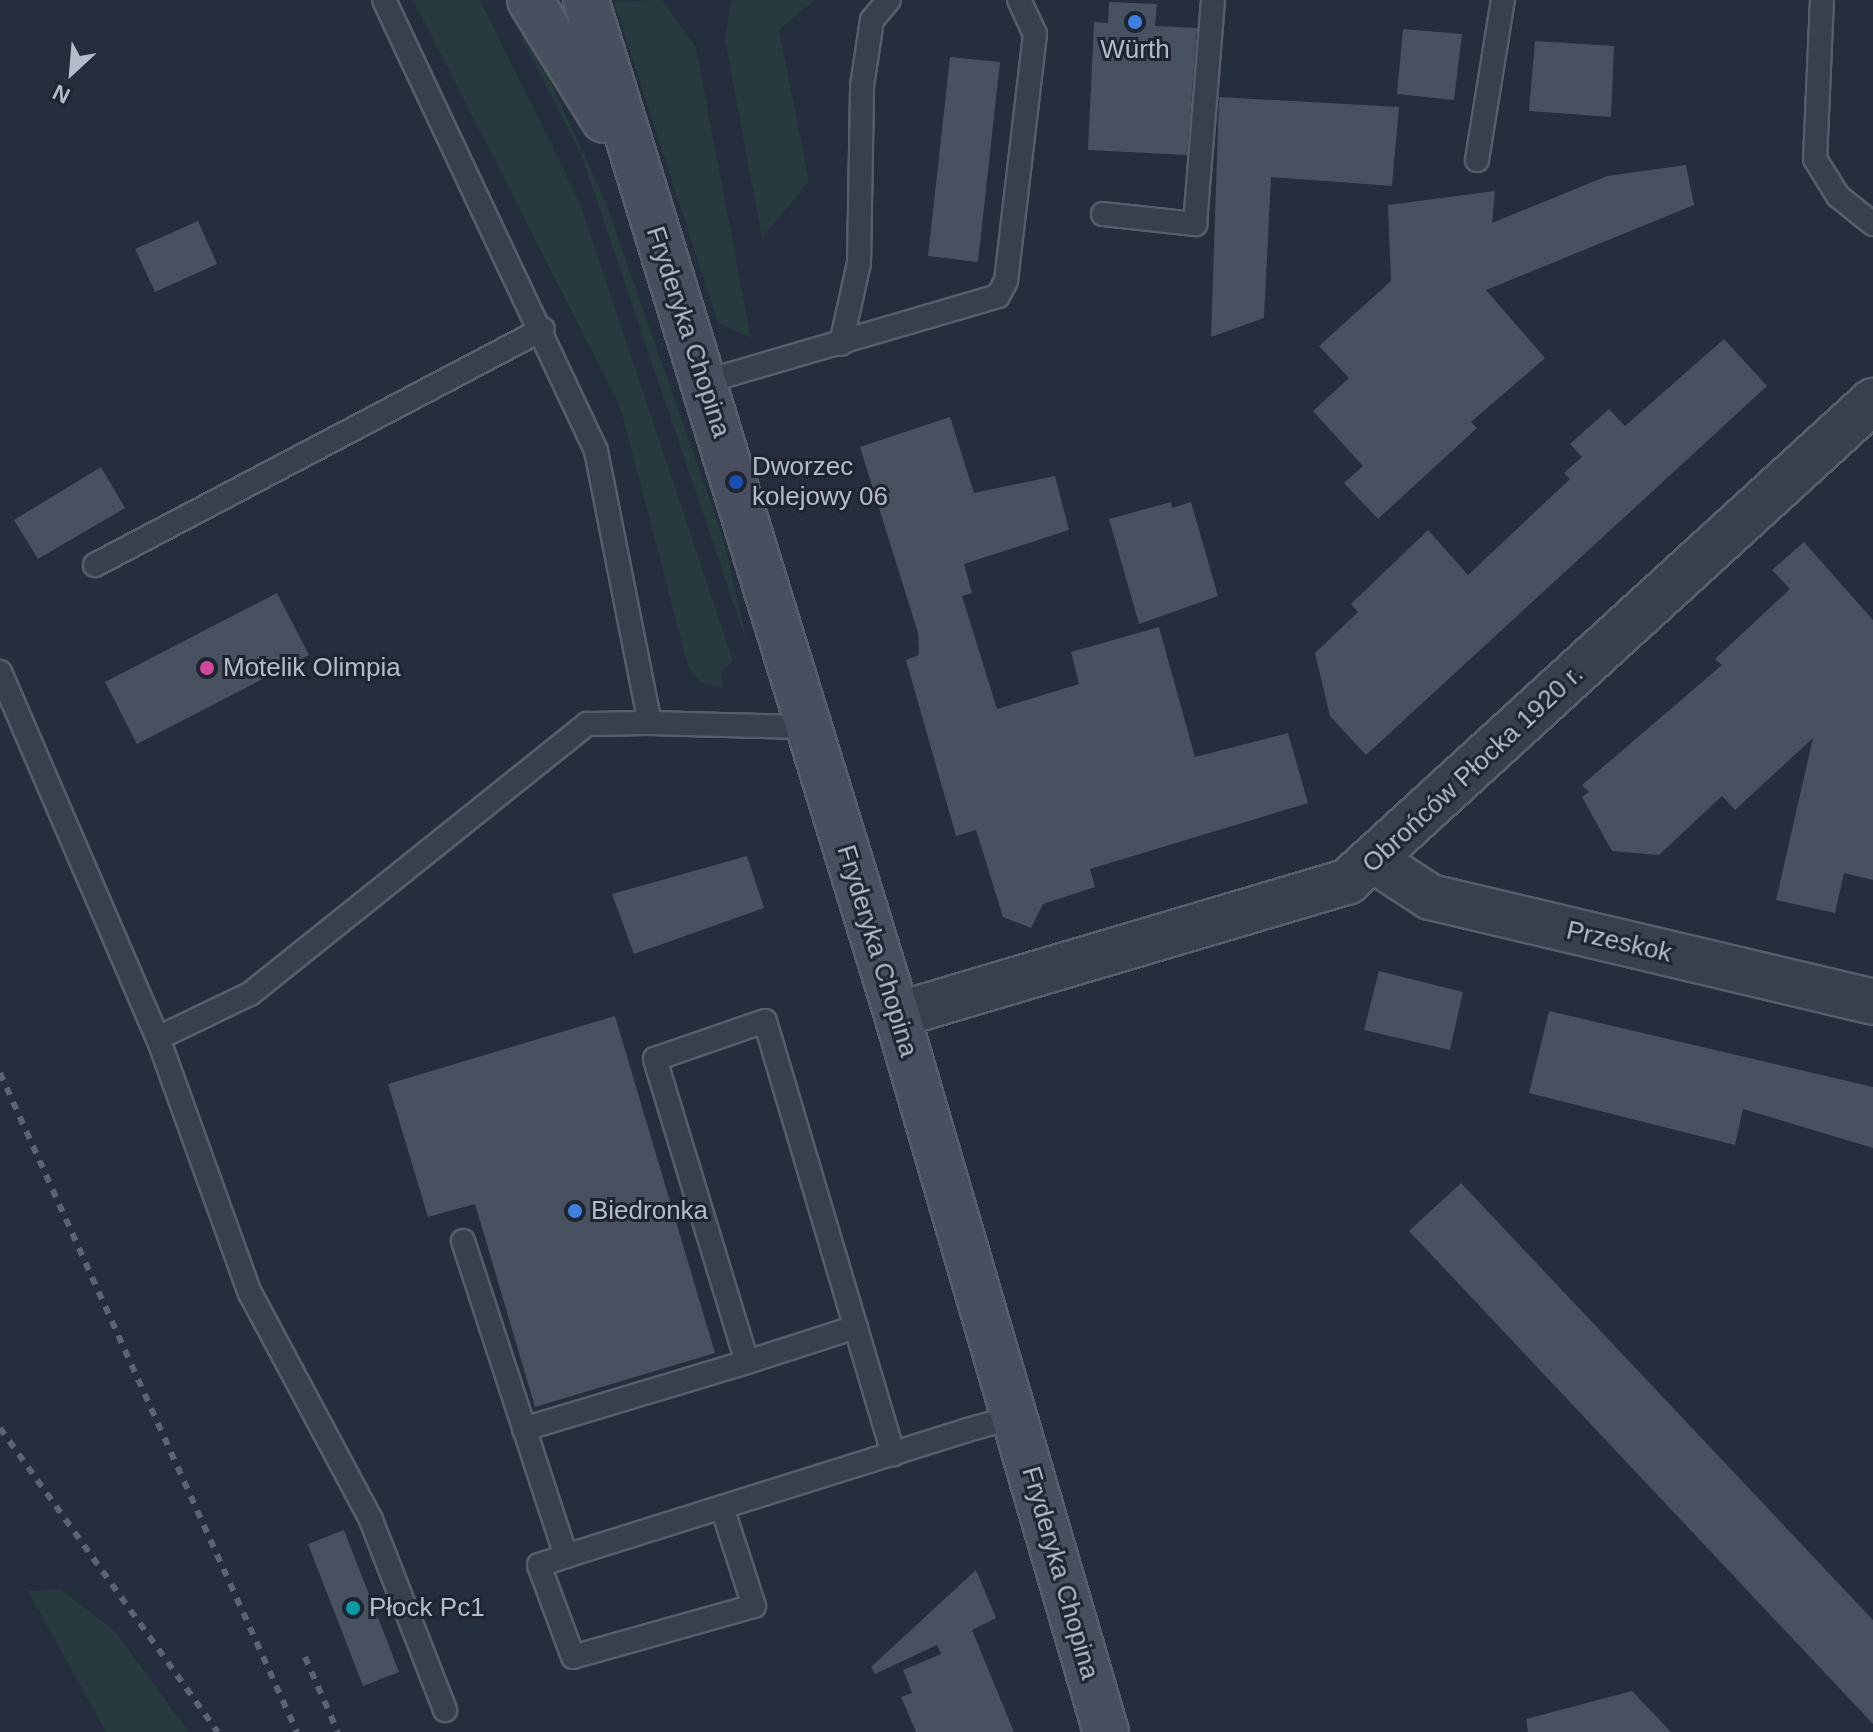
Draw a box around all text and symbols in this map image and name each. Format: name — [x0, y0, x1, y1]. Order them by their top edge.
marker: Würth — [1126, 13, 1144, 31]
north arrow — [32, 32, 112, 112]
place label: Würth — [1100, 34, 1170, 66]
text: N — [49, 79, 74, 109]
street label: Fryderyka Chopina — [639, 223, 737, 441]
place label: Dworzec kolejowy 06 — [752, 451, 888, 512]
marker: Dworzec kolejowy 06 — [727, 473, 745, 491]
place label: Motelik Olimpia — [223, 652, 401, 684]
marker: Motelik Olimpia — [198, 659, 216, 677]
street label: Obrońców Płocka 1920 r. — [1356, 659, 1590, 879]
street label: Fryderyka Chopina — [830, 841, 924, 1061]
street label: Przeskok — [1563, 915, 1675, 969]
place label: Biedronka — [591, 1195, 708, 1227]
marker: Biedronka — [566, 1202, 584, 1220]
street label: Fryderyka Chopina — [1015, 1463, 1105, 1683]
place label: Płock Pc1 — [369, 1592, 485, 1624]
marker: Płock Pc1 — [344, 1599, 362, 1617]

